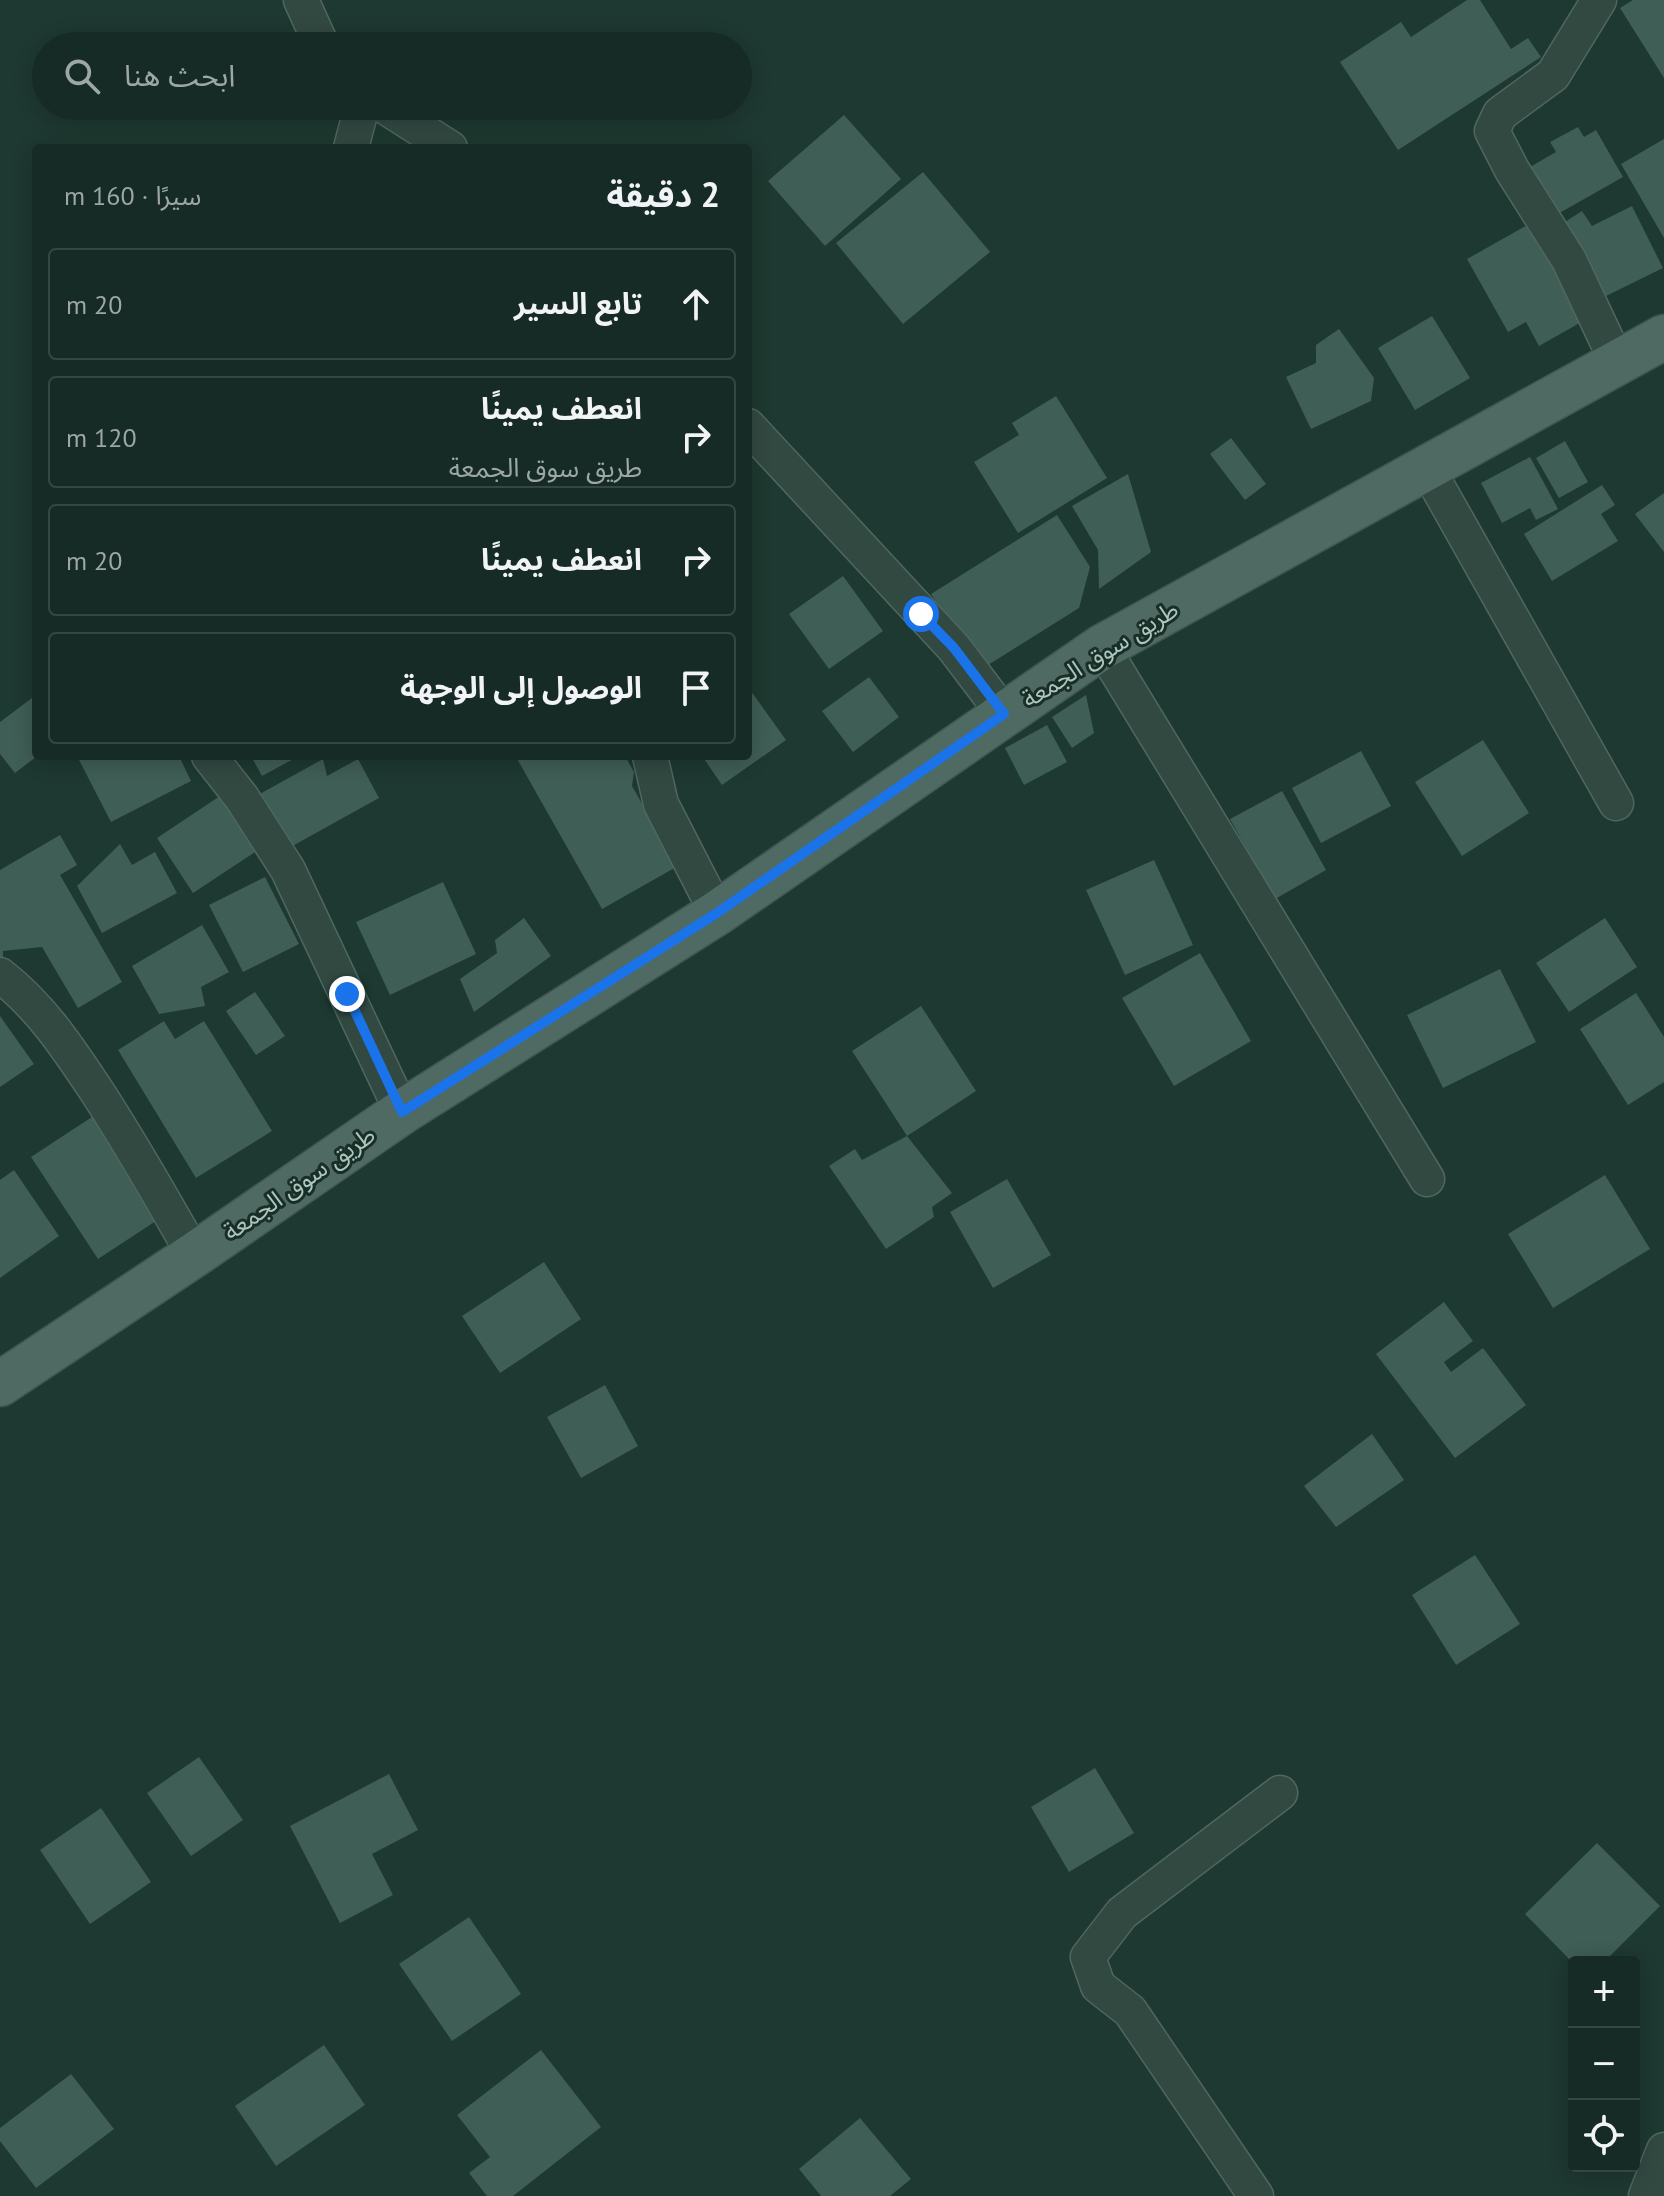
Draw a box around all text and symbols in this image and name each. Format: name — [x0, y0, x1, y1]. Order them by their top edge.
search box — [32, 32, 752, 120]
icon: search — [60, 54, 104, 98]
text: ابحث هنا — [124, 55, 235, 94]
text: 2 دقيقة — [607, 172, 720, 216]
text: سيرًا · 160 m — [64, 179, 201, 212]
icon: ahead — [674, 282, 718, 326]
text: تابع السير — [514, 283, 642, 322]
text: 20 m — [66, 288, 122, 321]
text: انعطف يمينًا — [481, 388, 642, 427]
icon: right — [674, 415, 718, 459]
text: 120 m — [66, 421, 137, 454]
text: طريق سوق الجمعة — [449, 451, 642, 484]
icon: right — [674, 538, 718, 582]
text: انعطف يمينًا — [481, 539, 642, 578]
text: 20 m — [66, 544, 122, 577]
street label: طريق سوق الجمعة — [1016, 594, 1184, 714]
route start — [903, 596, 939, 632]
icon: arrive — [674, 666, 718, 710]
text: الوصول إلى الوجهة — [400, 667, 642, 706]
route end — [329, 976, 365, 1012]
street label: طريق سوق الجمعة — [217, 1119, 381, 1247]
map controls — [1568, 1956, 1640, 2172]
button: + — [1568, 1956, 1640, 2028]
button: − — [1568, 2028, 1640, 2100]
button: locate — [1568, 2100, 1640, 2172]

